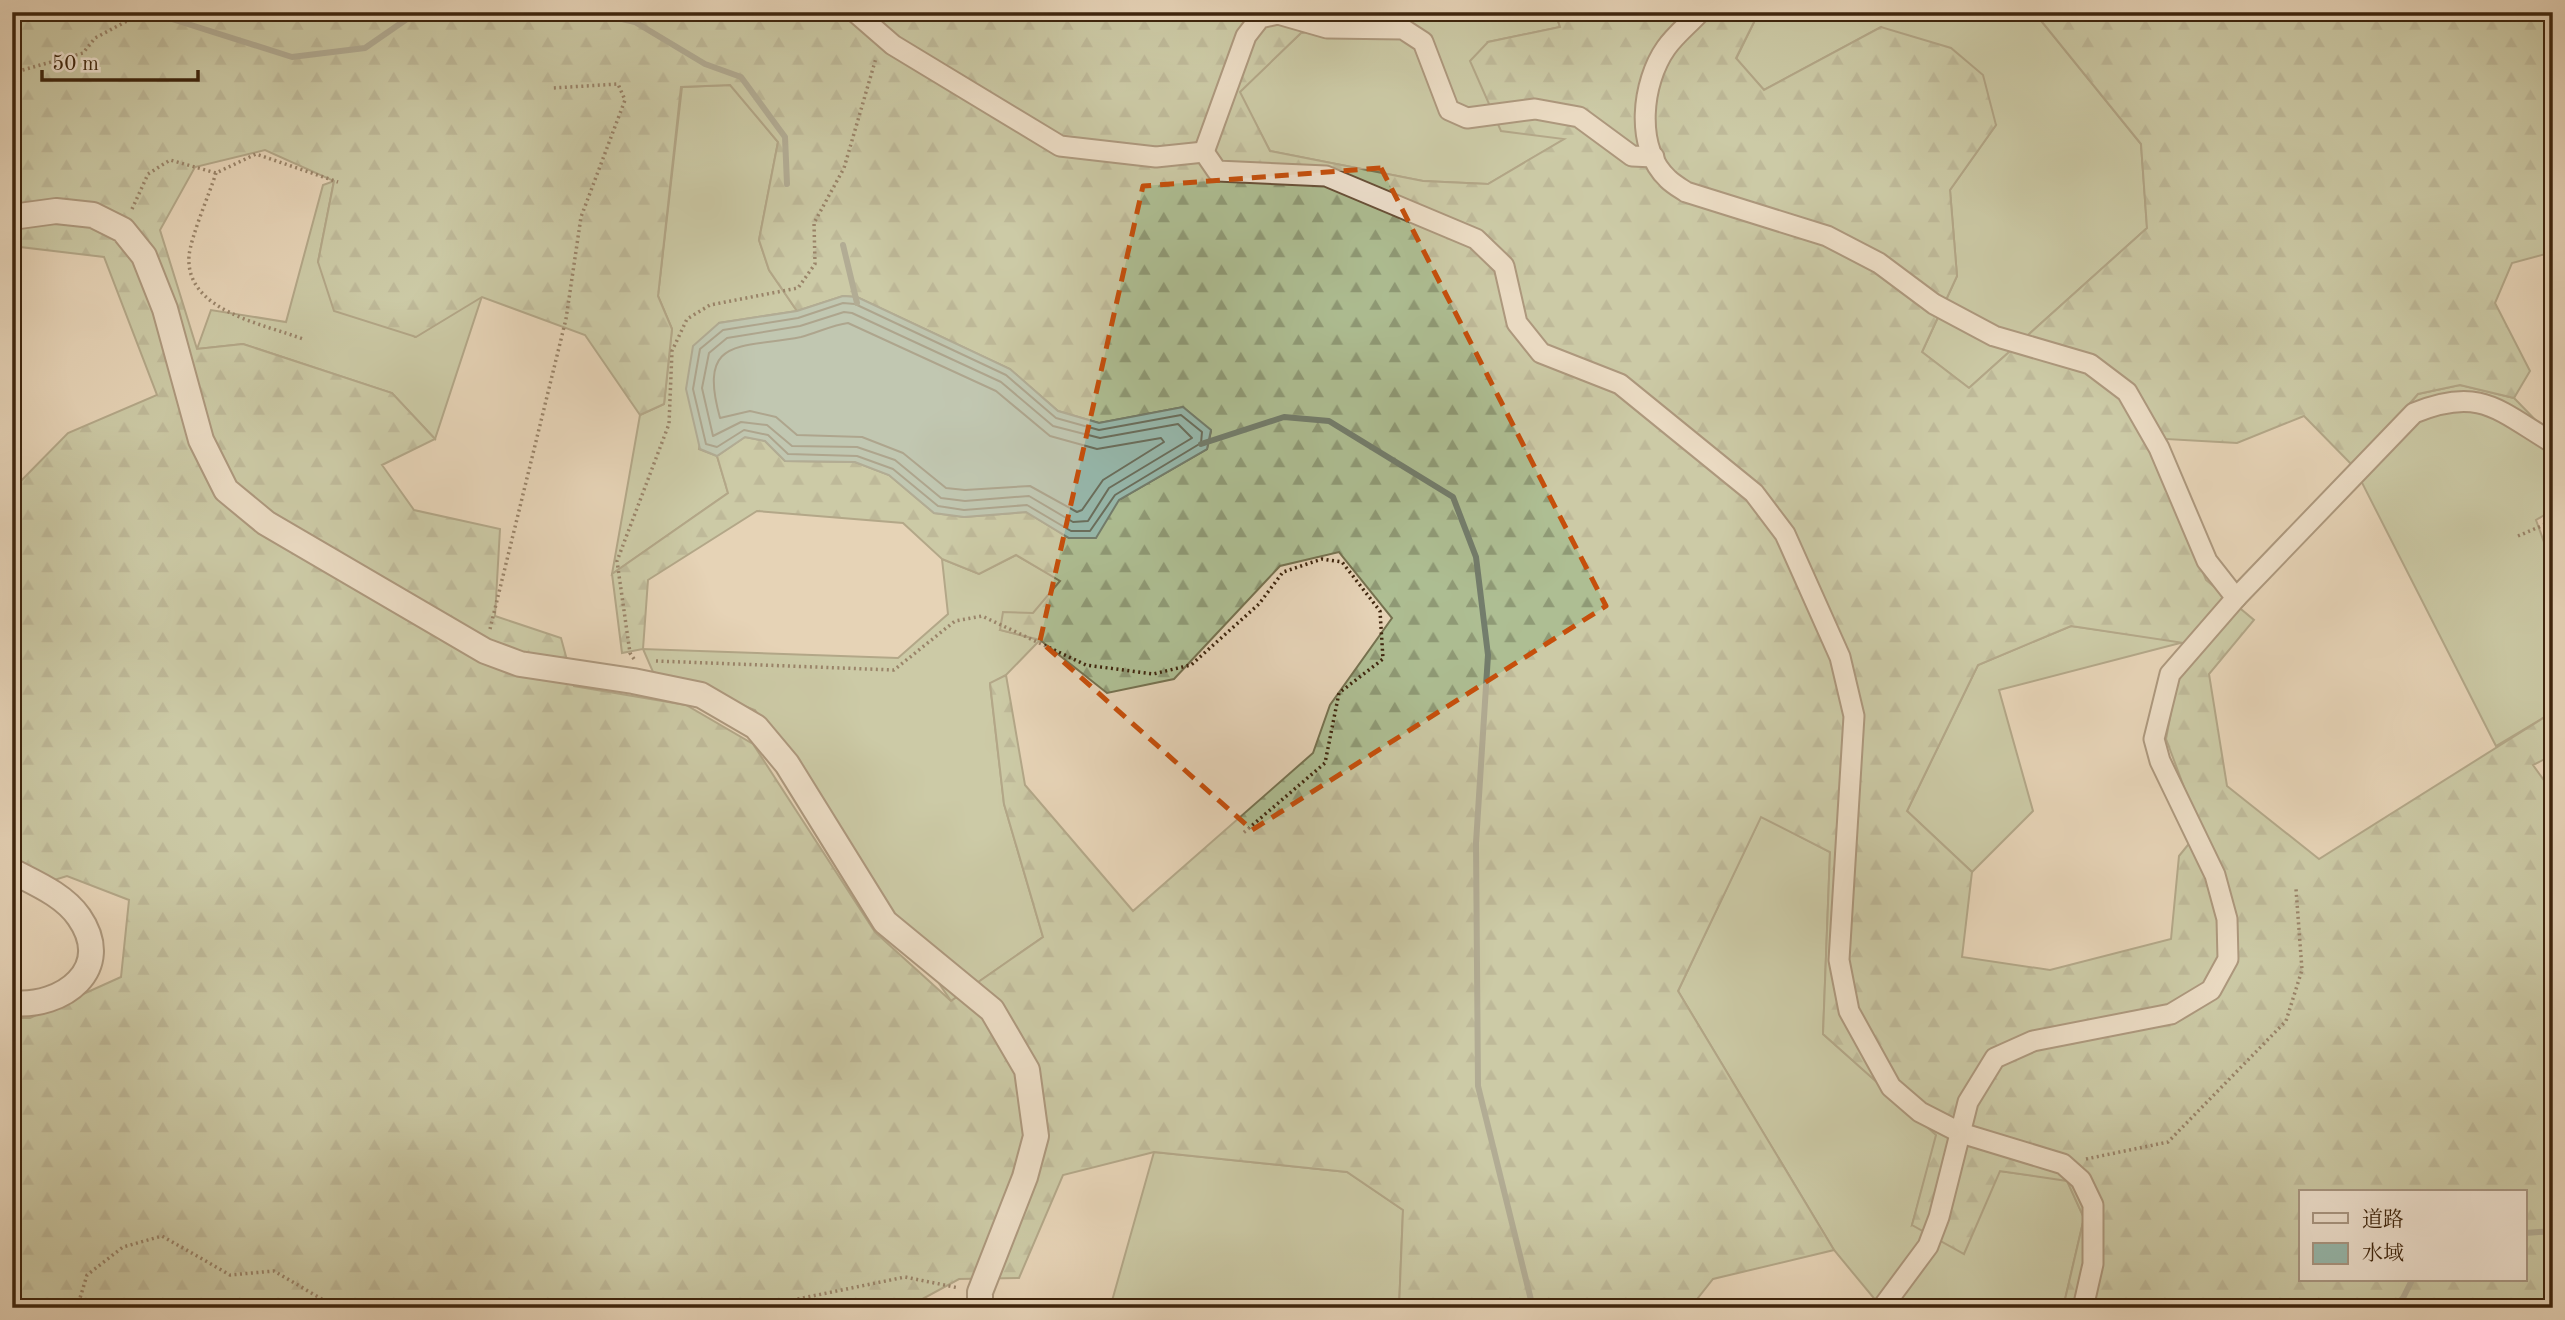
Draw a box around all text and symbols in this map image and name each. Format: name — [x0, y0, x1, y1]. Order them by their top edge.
scale bar — [42, 38, 198, 82]
text: 50 m — [52, 54, 99, 75]
legend — [2299, 1190, 2526, 1282]
text: 道路 — [2362, 1208, 2404, 1231]
text: 水域 — [2362, 1242, 2404, 1265]

